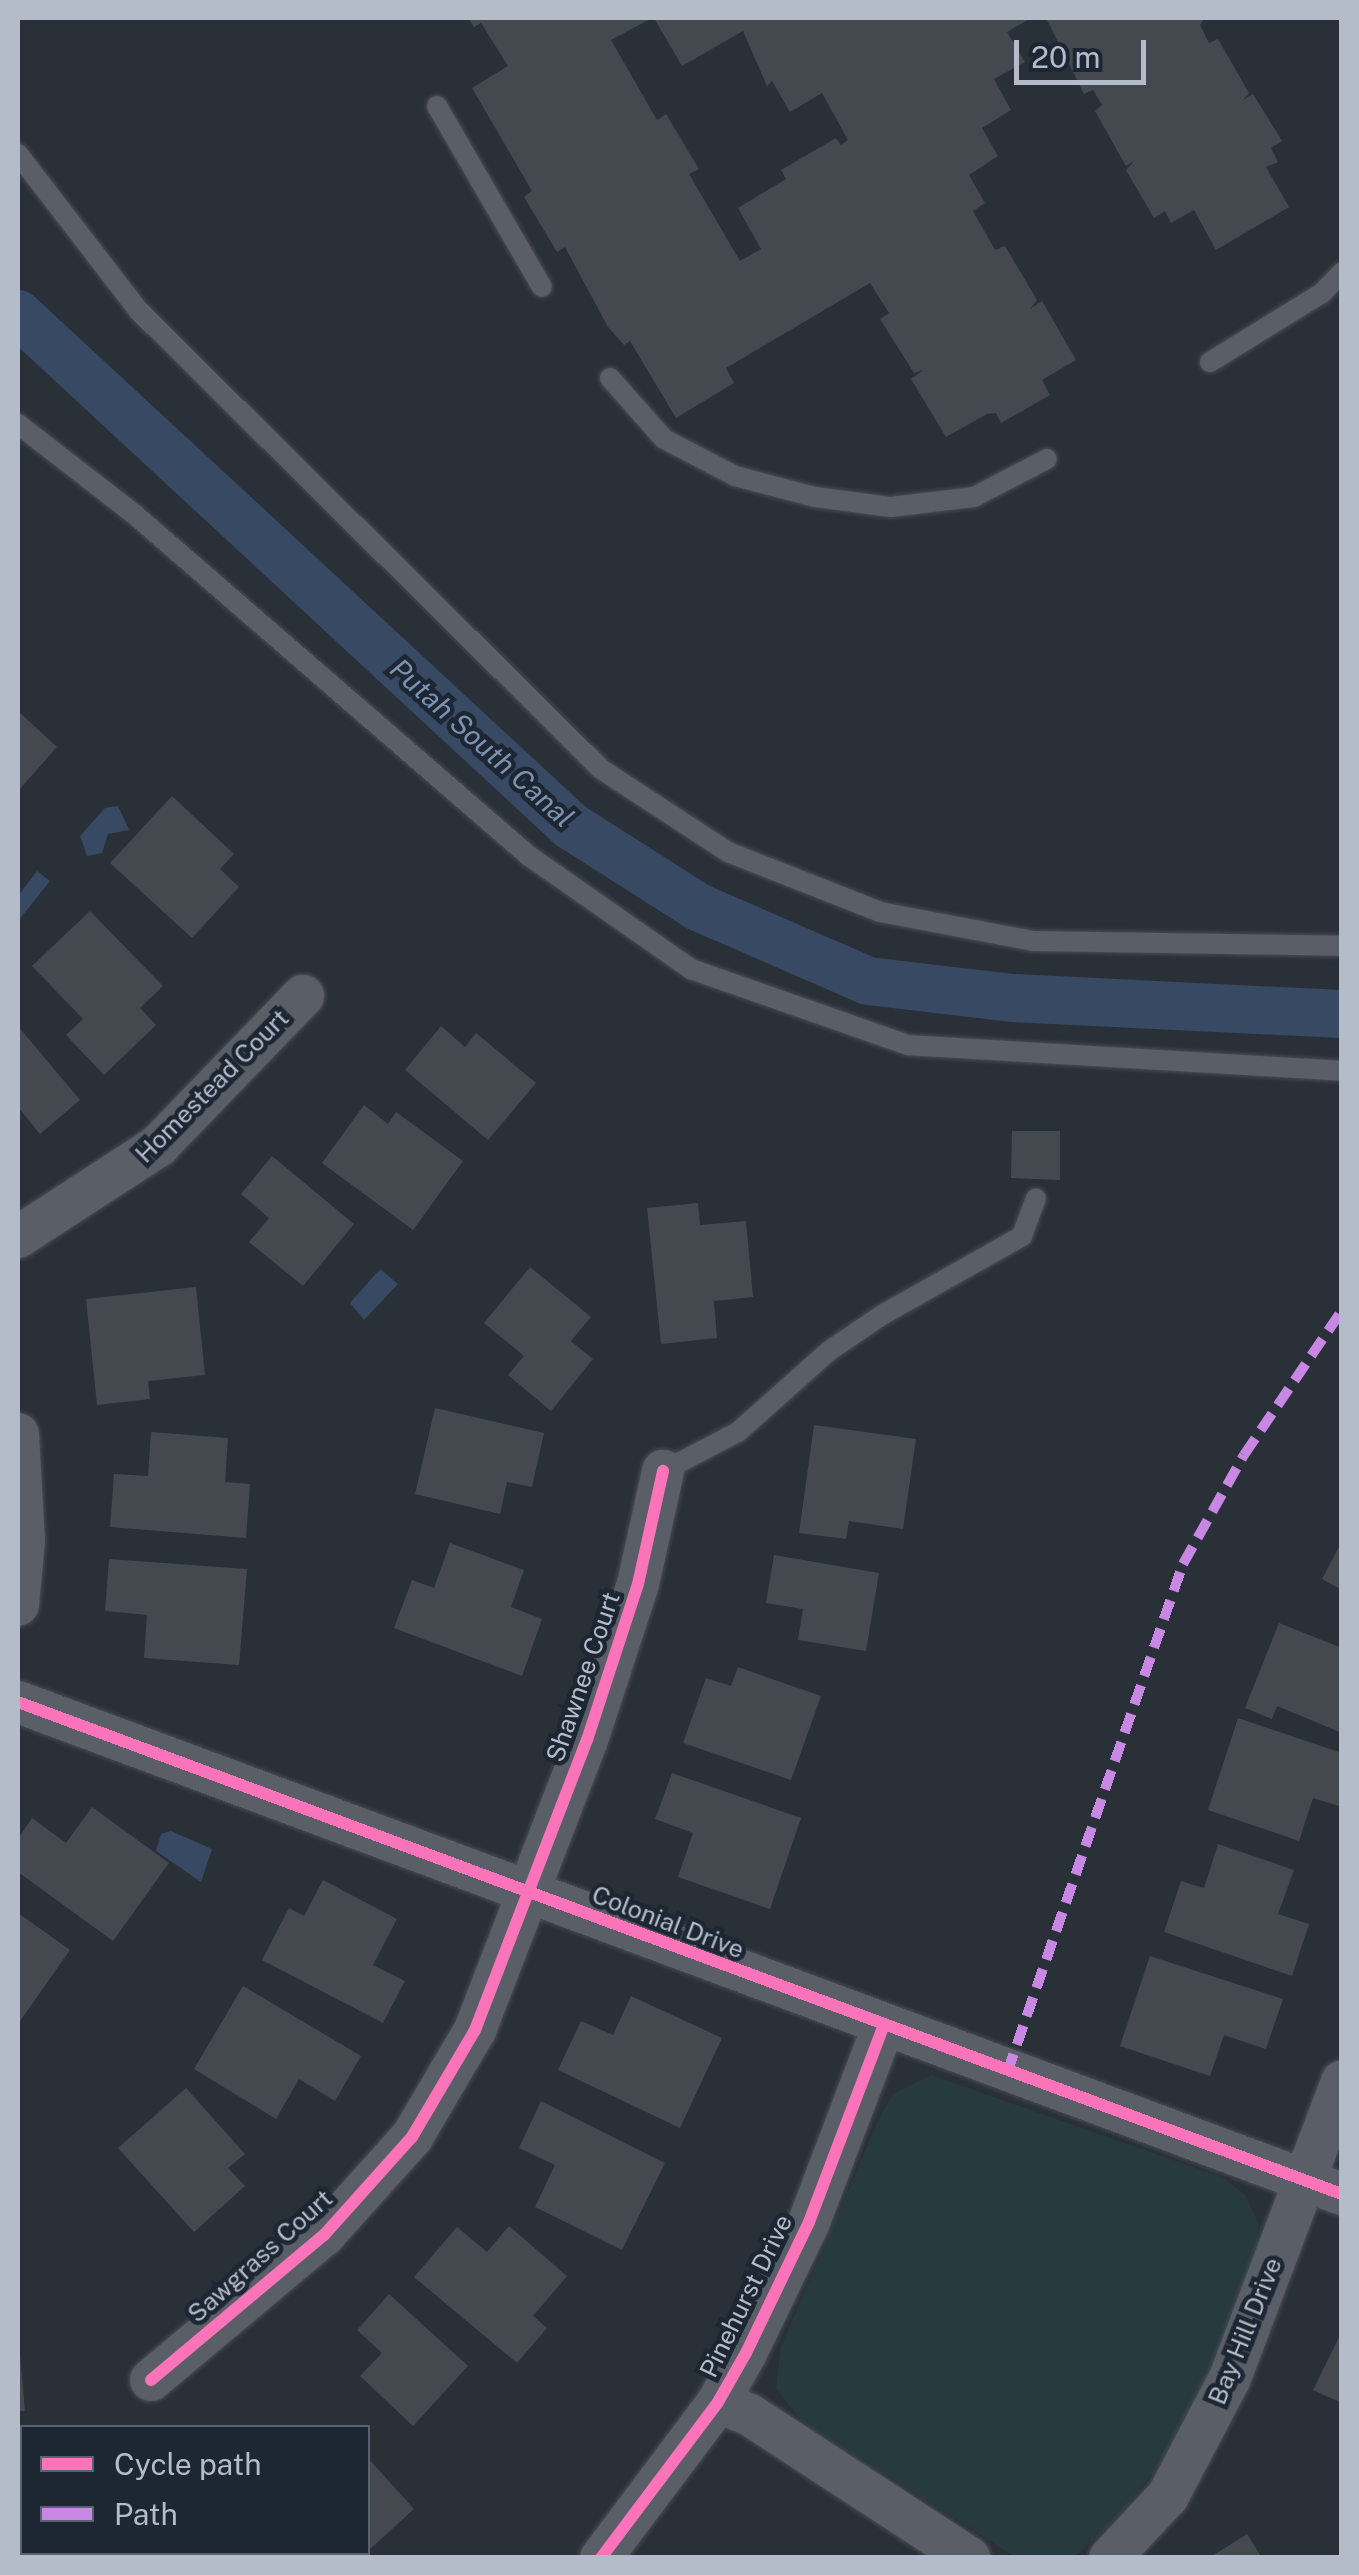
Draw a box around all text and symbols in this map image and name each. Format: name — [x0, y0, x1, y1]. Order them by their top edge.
scale bar — [1019, 20, 1152, 82]
text: 20 m — [1031, 39, 1100, 75]
water label: Putah South Canal — [383, 652, 581, 834]
street label: Homestead Court — [129, 1003, 295, 1169]
street label: Shawnee Court — [540, 1588, 626, 1766]
street label: Colonial Drive — [588, 1879, 748, 1965]
street label: Sawgrass Court — [182, 2183, 338, 2329]
street label: Pinehurst Drive — [694, 2210, 798, 2382]
street label: Bay Hill Drive — [1202, 2253, 1288, 2409]
legend — [20, 2425, 370, 2555]
text: Cycle path — [114, 2446, 262, 2482]
text: Path — [114, 2496, 178, 2532]

